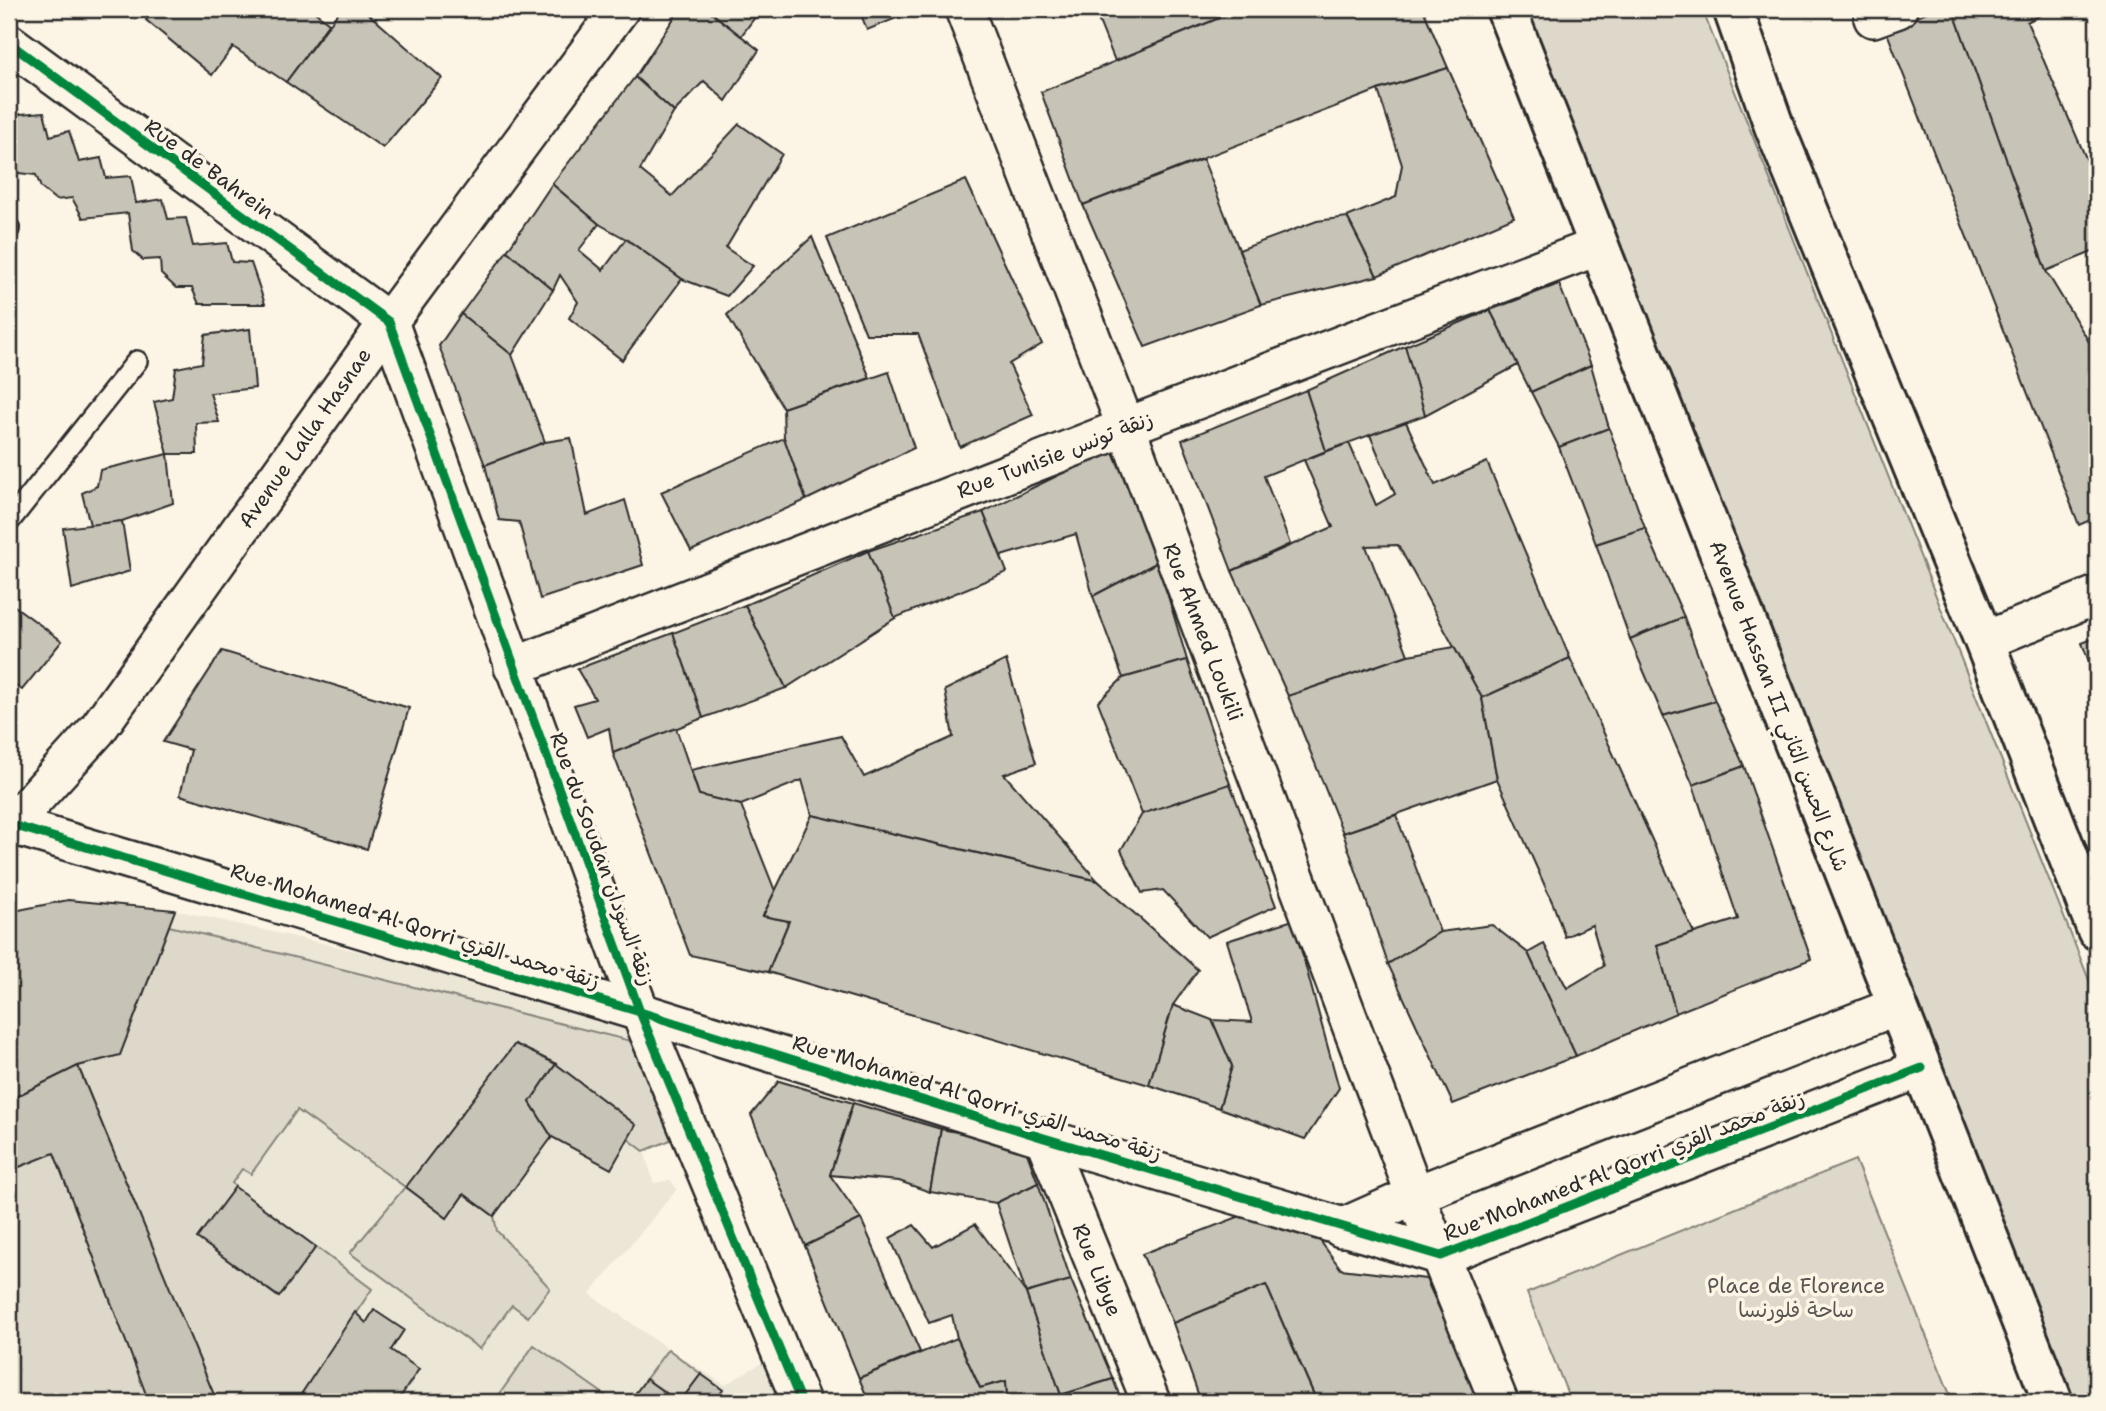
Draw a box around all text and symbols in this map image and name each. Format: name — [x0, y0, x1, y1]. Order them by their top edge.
street label: Rue de Bahrein — [139, 112, 280, 226]
street label: Avenue Lalla Hasnae — [232, 342, 378, 534]
street label: Rue Tunisie زنقة تونس — [953, 405, 1157, 505]
street label: Avenue Hassan II شارع الحسن الثاني — [1698, 536, 1855, 877]
street label: Rue Ahmed Loukili — [1156, 539, 1250, 725]
street label: Rue du Soudan زنقة السودان — [543, 728, 661, 990]
street label: Rue Mohamed Al Qorri زنقة محمد القري — [227, 856, 603, 997]
street label: Rue Mohamed Al Qorri زنقة محمد القري — [789, 1028, 1165, 1169]
street label: Rue Mohamed Al Qorri زنقة محمد القري — [1439, 1084, 1809, 1249]
street label: Rue Libye — [1066, 1219, 1128, 1321]
park label: Place de Florence ساحة فلورنسا — [1707, 1272, 1885, 1324]

